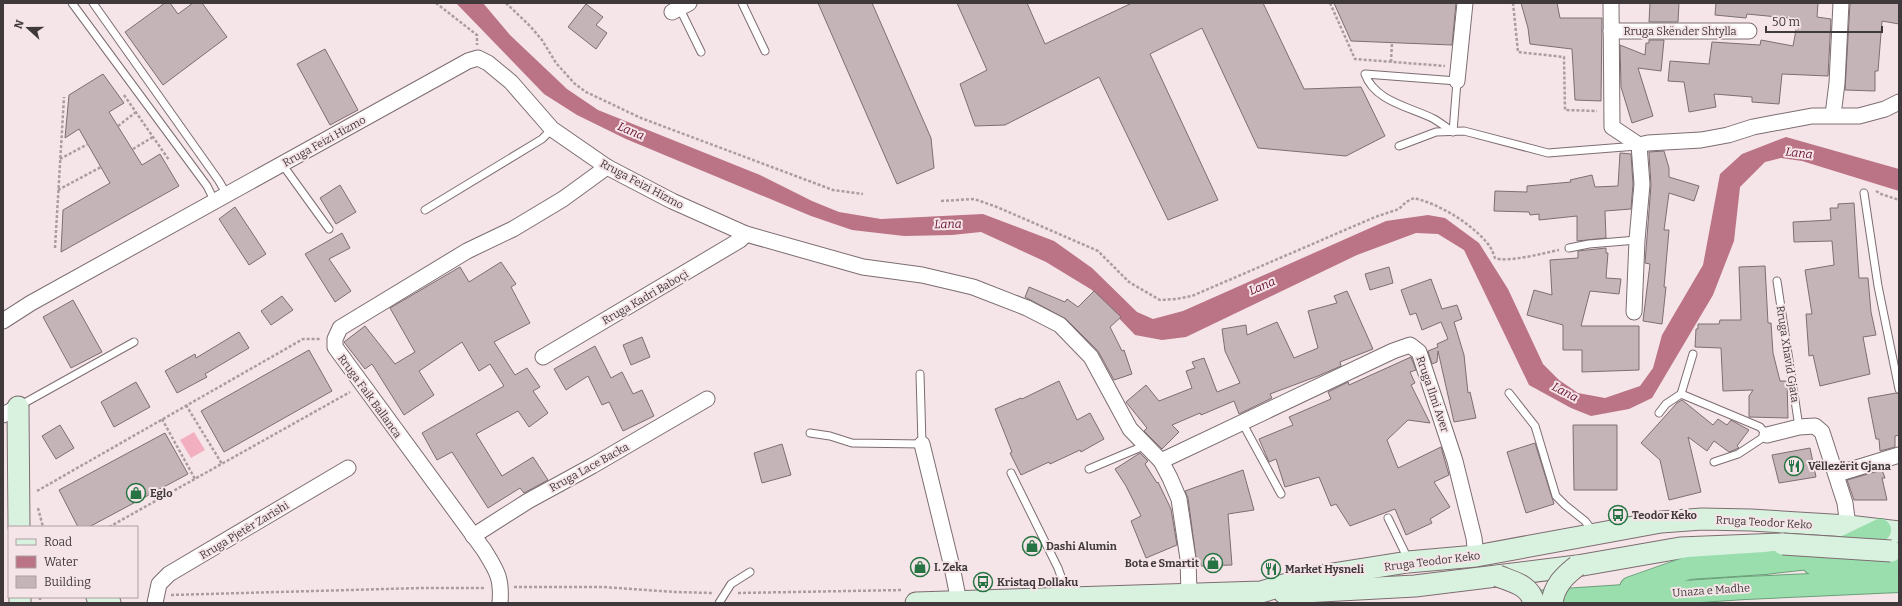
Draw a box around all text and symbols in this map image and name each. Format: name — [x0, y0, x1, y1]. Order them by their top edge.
north arrow — [8, 8, 48, 48]
scale bar — [1766, 8, 1882, 34]
text: 50 m — [1772, 15, 1801, 29]
text: N — [12, 18, 27, 31]
street label: Rruga Skënder Shtylla — [1623, 25, 1737, 38]
street label: Rruga Feizi Hizmo — [280, 113, 368, 170]
water label: Lana — [616, 119, 646, 143]
water label: Lana — [1785, 145, 1813, 161]
street label: Rruga Feizi Hizmo — [598, 157, 686, 212]
water label: Lana — [934, 217, 962, 231]
street label: Rruga Kadri Baboçi — [600, 267, 691, 327]
water label: Lana — [1247, 274, 1277, 298]
street label: Rruga Xhavid Gjata — [1773, 305, 1802, 403]
street label: Rruga Faik Ballanca — [335, 352, 404, 441]
street label: Rruga Ilmi Aver — [1413, 354, 1452, 434]
water label: Lana — [1550, 380, 1580, 404]
street label: Rruga Lace Backa — [547, 440, 631, 495]
restaurant icon: Vëllezërit Gjana — [1783, 455, 1805, 477]
place label: Vëllezërit Gjana — [1808, 460, 1892, 473]
shop icon: Eglo — [125, 482, 147, 504]
place label: Eglo — [150, 487, 173, 500]
street label: Rruga Pjetër Zarishi — [197, 498, 292, 562]
bus stop icon: Teodor Keko — [1607, 504, 1629, 526]
place label: Teodor Keko — [1632, 509, 1697, 522]
street label: Rruga Teodor Keko — [1715, 513, 1813, 532]
legend — [8, 526, 138, 598]
text: Road — [44, 535, 72, 549]
shop icon: Dashi Alumin — [1021, 535, 1043, 557]
place label: Dashi Alumin — [1046, 540, 1117, 553]
street label: Rruga Teodor Keko — [1383, 549, 1481, 574]
shop icon: Bota e Smartit — [1202, 552, 1224, 574]
text: Water — [44, 555, 79, 569]
shop icon: I. Zeka — [909, 556, 931, 578]
place label: Bota e Smartit — [1125, 557, 1200, 570]
restaurant icon: Market Hysneli — [1260, 558, 1282, 580]
place label: I. Zeka — [934, 561, 969, 574]
place label: Market Hysneli — [1285, 563, 1364, 576]
bus stop icon: Kristaq Dollaku — [972, 571, 994, 593]
text: Building — [44, 575, 91, 589]
place label: Kristaq Dollaku — [997, 576, 1078, 589]
street label: Unaza e Madhe — [1672, 581, 1750, 600]

